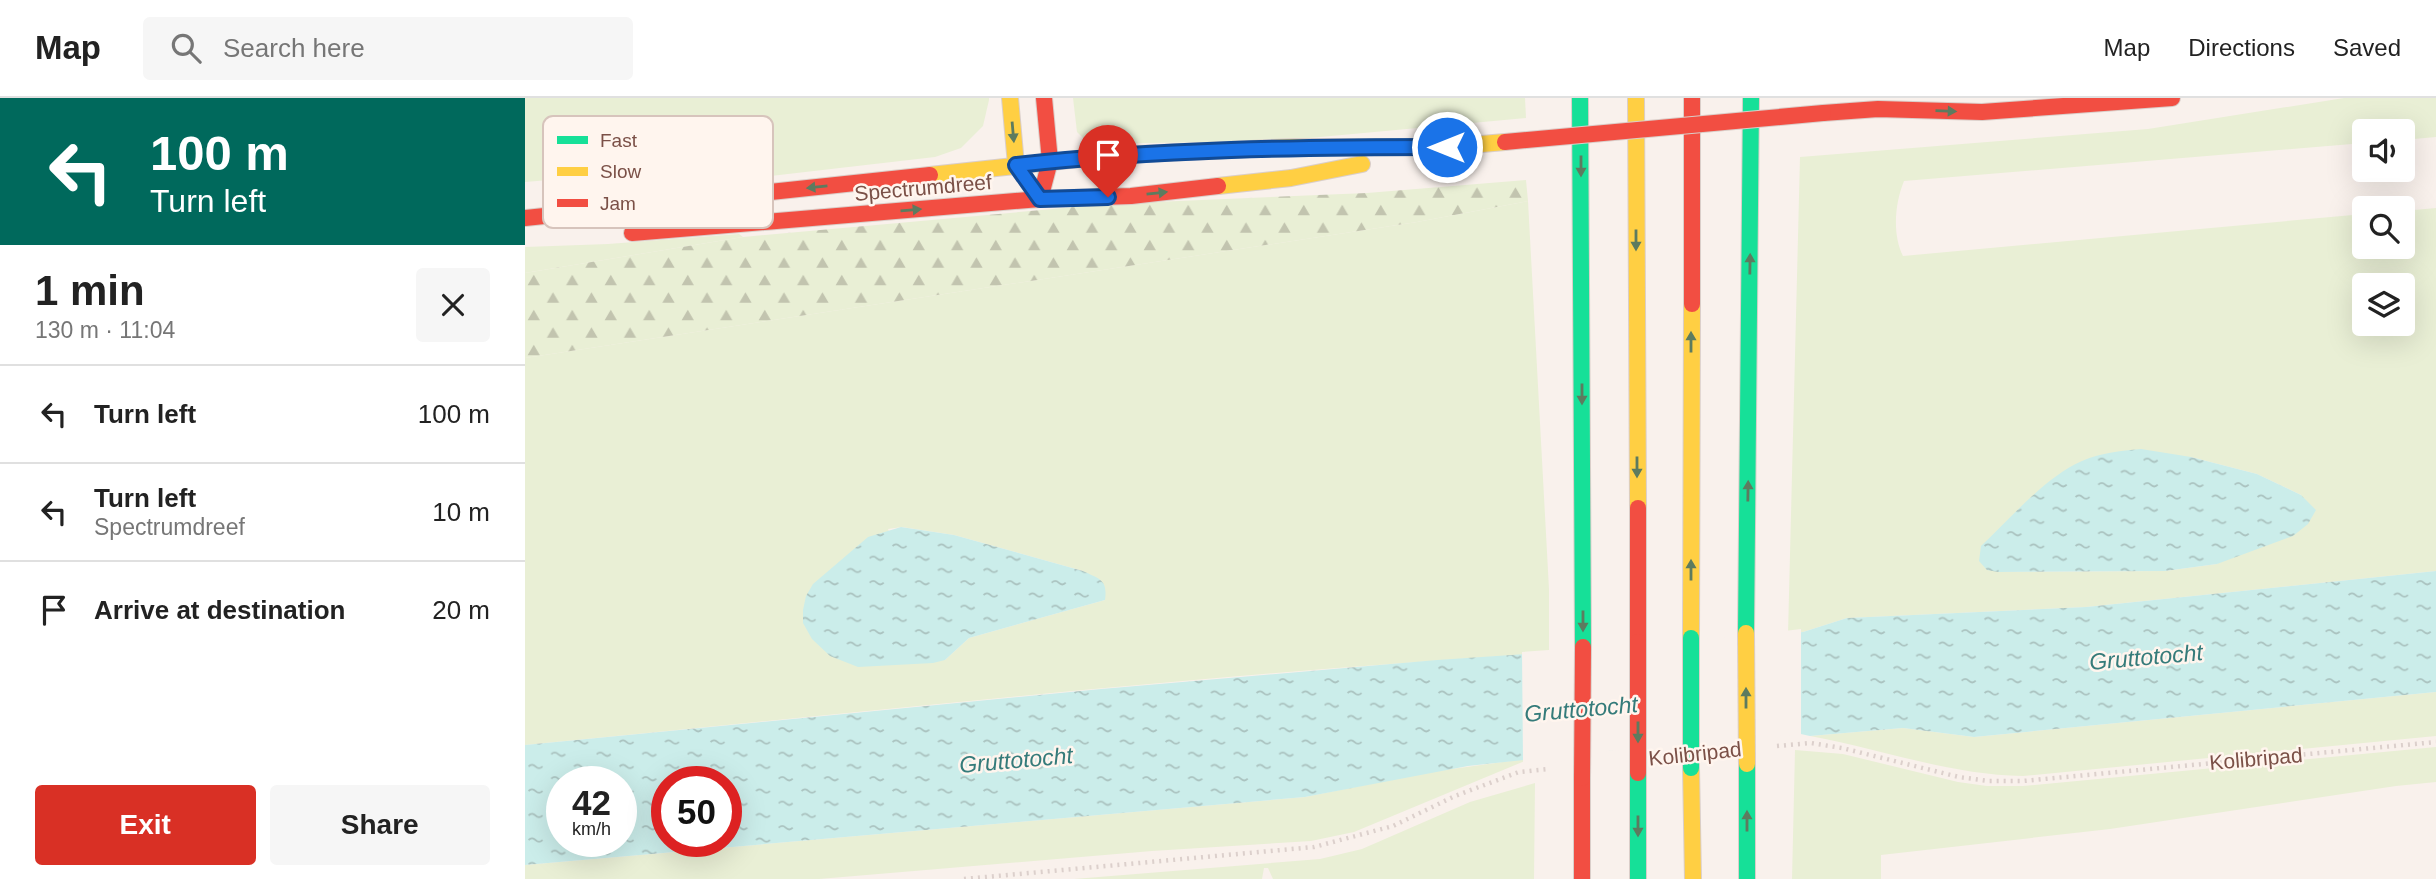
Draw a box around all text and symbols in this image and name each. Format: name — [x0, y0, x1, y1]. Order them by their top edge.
search box — [143, 17, 633, 80]
text: Map — [35, 29, 101, 66]
icon: search — [167, 29, 205, 67]
text: Search here — [223, 33, 365, 63]
text: Map — [2104, 34, 2150, 61]
text: Directions — [2188, 34, 2295, 61]
text: Saved — [2333, 34, 2401, 61]
one-way arrow — [1935, 106, 1957, 117]
position arrow — [1410, 110, 1484, 184]
legend — [543, 116, 773, 228]
map controls — [2352, 119, 2415, 336]
button: sound — [2352, 119, 2415, 182]
one-way arrow — [1008, 121, 1019, 143]
pin — [1078, 125, 1138, 197]
icon: left — [35, 126, 126, 217]
text: 100 m — [150, 126, 289, 180]
text: Fast — [600, 130, 638, 151]
icon: arrive — [1089, 136, 1127, 174]
one-way arrow — [1575, 155, 1587, 177]
text: Slow — [600, 161, 641, 182]
street label: Spectrumdreef — [853, 170, 993, 205]
one-way arrow — [806, 182, 828, 193]
text: Turn left — [150, 183, 266, 219]
one-way arrow — [1146, 188, 1168, 199]
text: Jam — [600, 193, 636, 214]
button: search — [2352, 196, 2415, 259]
one-way arrow — [900, 204, 922, 215]
one-way arrow — [1630, 229, 1642, 251]
one-way arrow — [1744, 253, 1756, 275]
text: 1 min — [35, 267, 145, 314]
button: close — [416, 268, 490, 342]
button: layers — [2352, 273, 2415, 336]
text: 130 m · 11:04 — [35, 317, 175, 343]
one-way arrow — [1685, 331, 1697, 353]
one-way arrow — [1576, 383, 1588, 405]
icon: left — [35, 395, 73, 433]
text: Turn left — [94, 399, 196, 429]
text: 100 m — [418, 399, 490, 429]
one-way arrow — [1632, 456, 1643, 478]
one-way arrow — [1742, 480, 1753, 502]
text: Turn left — [94, 483, 196, 513]
icon: left — [35, 493, 73, 531]
text: 10 m — [432, 497, 490, 527]
text: Spectrumdreef — [94, 514, 245, 540]
one-way arrow — [1685, 559, 1697, 581]
icon: arrive — [35, 591, 73, 629]
text: Arrive at destination — [94, 595, 345, 625]
text: 20 m — [432, 595, 490, 625]
one-way arrow — [1577, 610, 1589, 632]
water label: Gruttotocht — [2088, 639, 2205, 675]
one-way arrow — [1740, 687, 1752, 709]
water label: Gruttotocht — [1523, 691, 1640, 727]
one-way arrow — [1632, 721, 1644, 743]
street label: Kolibripad — [1647, 737, 1743, 770]
water label: Gruttotocht — [958, 742, 1075, 778]
street label: Kolibripad — [2208, 743, 2303, 774]
speed limit sign: 50 — [651, 766, 742, 857]
text: 42 — [572, 783, 611, 822]
button: Exit — [35, 785, 256, 865]
button: Share — [270, 785, 490, 865]
one-way arrow — [1741, 810, 1753, 832]
one-way arrow — [1632, 815, 1644, 837]
text: km/h — [572, 819, 611, 839]

